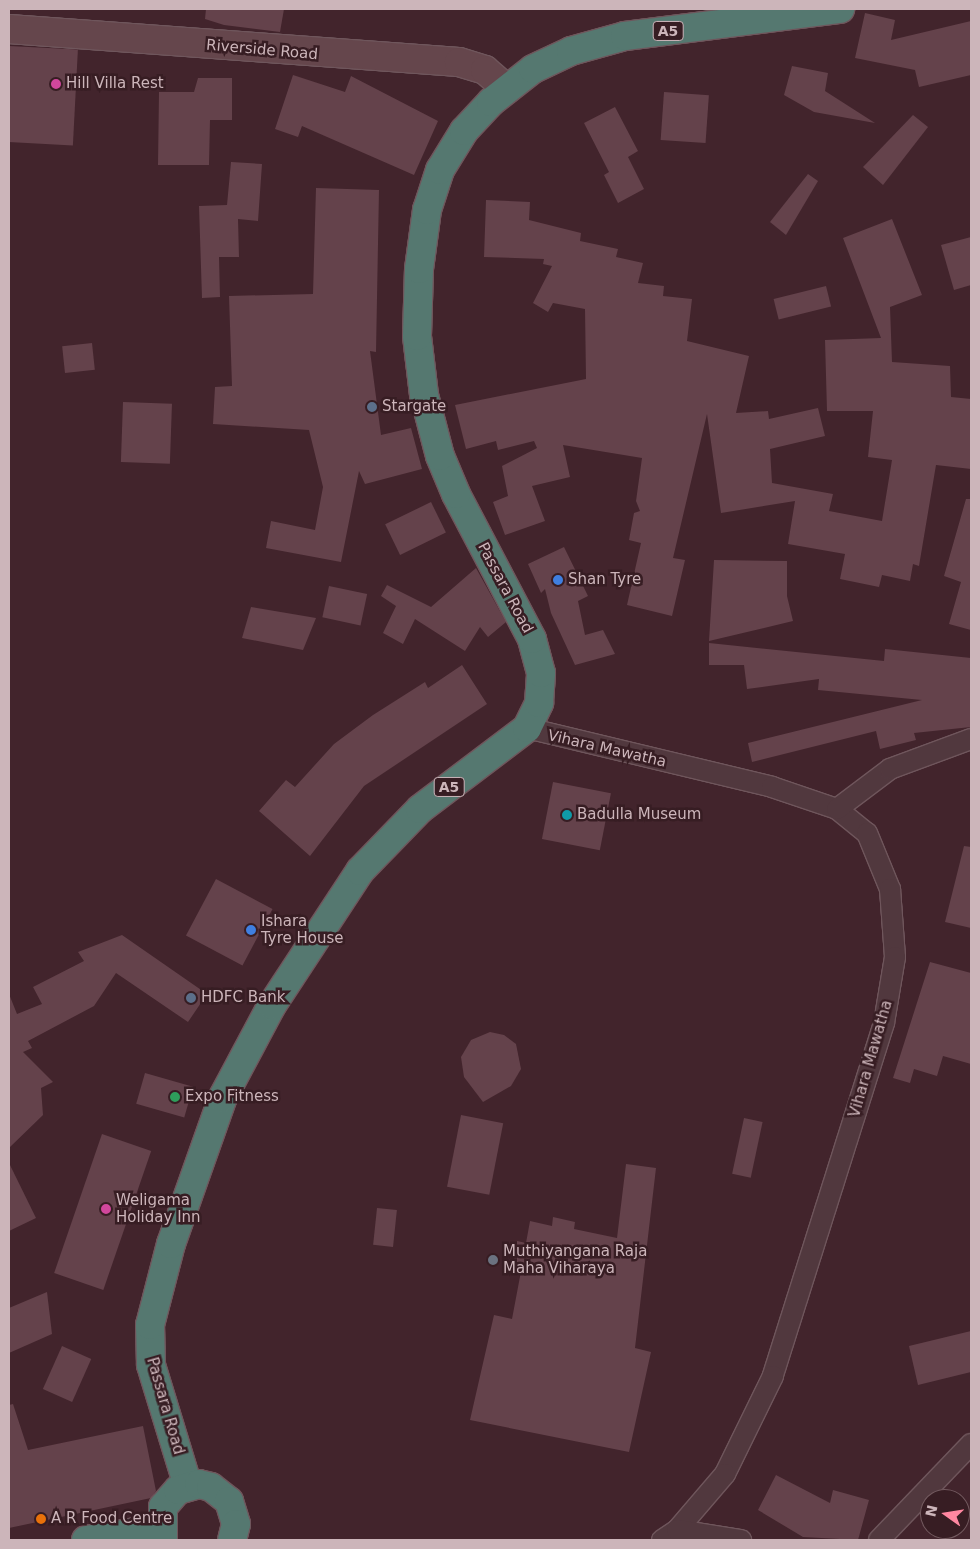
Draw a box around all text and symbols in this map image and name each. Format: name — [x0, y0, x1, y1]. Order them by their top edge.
road number: A5 — [652, 20, 684, 42]
street label: Riverside Road — [205, 36, 319, 64]
place label: Hill Villa Rest — [66, 75, 164, 93]
marker: Hill Villa Rest — [50, 78, 62, 90]
place label: Stargate — [382, 398, 446, 416]
marker: Stargate — [366, 401, 378, 413]
street label: Passara Road — [474, 540, 536, 636]
place label: Shan Tyre — [568, 571, 641, 589]
marker: Shan Tyre — [552, 574, 564, 586]
street label: Vihara Mawatha — [546, 727, 668, 771]
road number: A5 — [433, 776, 465, 799]
place label: Badulla Museum — [577, 806, 701, 824]
marker: Badulla Museum — [561, 809, 573, 821]
place label: Ishara Tyre House — [261, 912, 344, 947]
marker: Ishara Tyre House — [245, 924, 257, 936]
place label: HDFC Bank — [201, 989, 285, 1007]
marker: HDFC Bank — [185, 992, 197, 1004]
street label: Vihara Mawatha — [846, 998, 896, 1120]
place label: Expo Fitness — [185, 1088, 279, 1106]
marker: Expo Fitness — [169, 1091, 181, 1103]
place label: Weligama Holiday Inn — [116, 1191, 201, 1226]
marker: Weligama Holiday Inn — [100, 1203, 112, 1215]
place label: Muthiyangana Raja Maha Viharaya — [503, 1242, 647, 1277]
marker: Muthiyangana Raja Maha Viharaya — [487, 1254, 499, 1266]
street label: Passara Road — [143, 1355, 187, 1457]
north arrow — [920, 1489, 970, 1539]
text: N — [922, 1503, 940, 1518]
place label: A R Food Centre — [51, 1510, 172, 1528]
marker: A R Food Centre — [35, 1513, 47, 1525]

